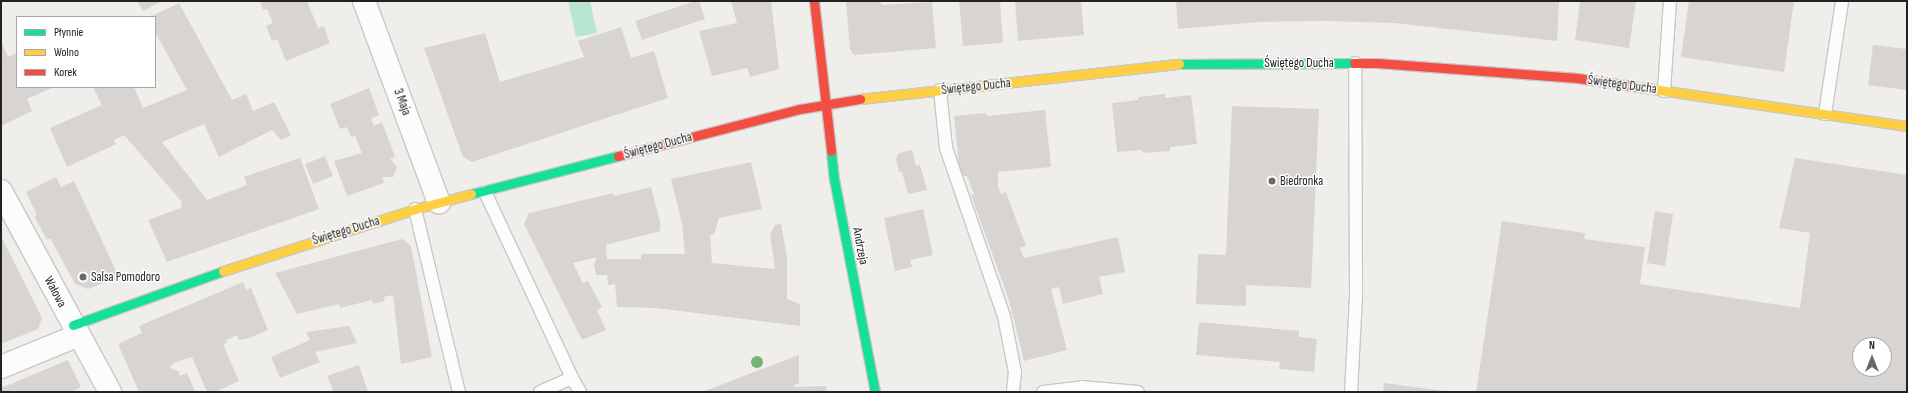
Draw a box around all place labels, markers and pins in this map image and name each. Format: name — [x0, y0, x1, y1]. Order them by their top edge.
place label: Biedronka — [1280, 173, 1323, 189]
marker: Biedronka — [1267, 176, 1277, 186]
place label: Salsa Pomodoro — [91, 269, 160, 285]
marker: Salsa Pomodoro — [78, 272, 88, 282]

